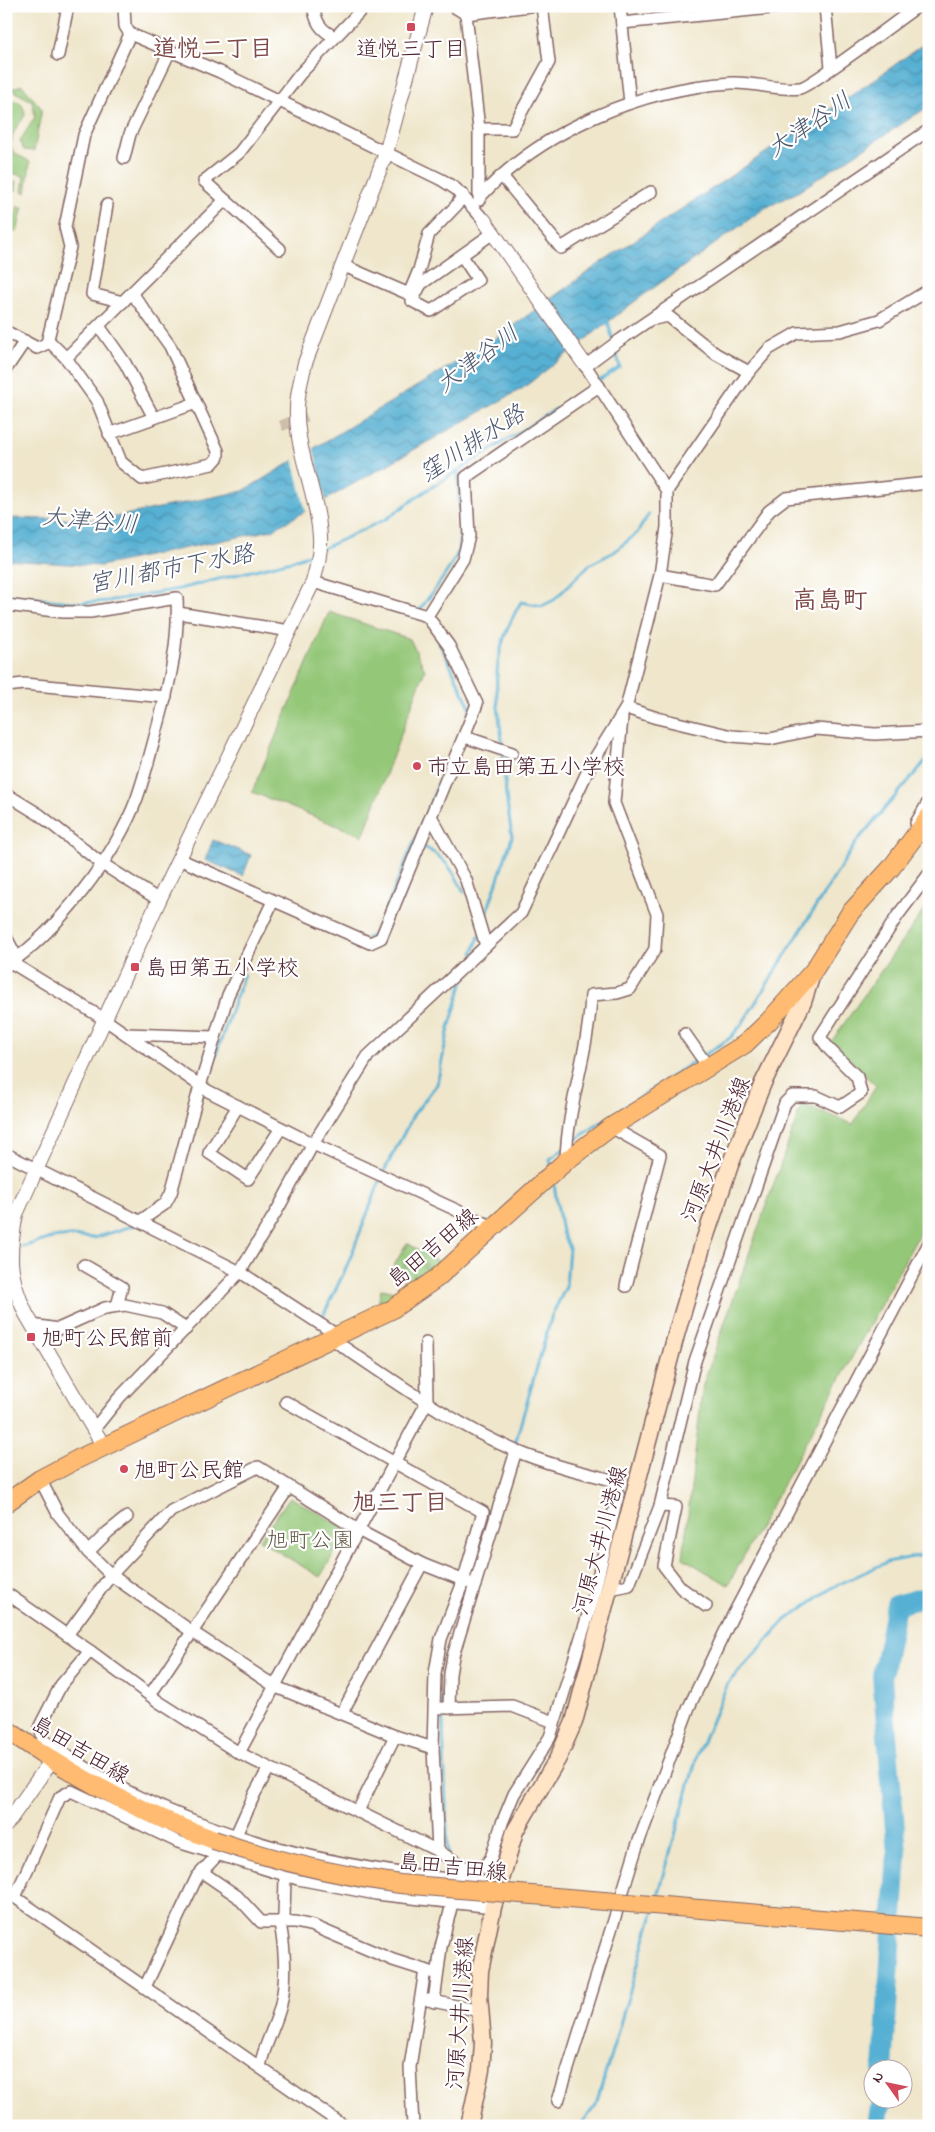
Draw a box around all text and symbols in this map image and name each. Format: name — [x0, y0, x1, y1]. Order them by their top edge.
marker: 道悦三丁目 — [405, 21, 417, 33]
district label: 道悦二丁目 — [153, 33, 273, 68]
place label: 道悦三丁目 — [356, 35, 466, 67]
water label: 大津谷川 — [761, 85, 860, 167]
water label: 大津谷川 — [430, 317, 527, 403]
water label: 窪川排水路 — [414, 397, 535, 492]
water label: 大津谷川 — [40, 501, 139, 544]
water label: 宮川都市下水路 — [86, 537, 259, 604]
district label: 高島町 — [792, 584, 868, 620]
place label: 市立島田第五小学校 — [427, 753, 625, 785]
marker: 市立島田第五小学校 — [411, 760, 423, 772]
place label: 島田第五小学校 — [145, 954, 299, 986]
marker: 島田第五小学校 — [129, 961, 141, 973]
street label: 河原大井川港線 — [675, 1072, 760, 1228]
street label: 島田吉田線 — [382, 1202, 486, 1297]
place label: 旭町公民館前 — [41, 1324, 173, 1356]
marker: 旭町公民館前 — [25, 1331, 37, 1343]
place label: 旭町公民館 — [134, 1456, 244, 1488]
street label: 河原大井川港線 — [567, 1462, 637, 1619]
marker: 旭町公民館 — [118, 1463, 130, 1475]
district label: 旭三丁目 — [352, 1487, 448, 1522]
park label: 旭町公園 — [266, 1526, 354, 1558]
street label: 島田吉田線 — [24, 1710, 135, 1794]
street label: 島田吉田線 — [396, 1847, 509, 1891]
street label: 河原大井川港線 — [441, 1935, 483, 2091]
north arrow — [862, 2060, 912, 2110]
text: N — [867, 2068, 890, 2087]

